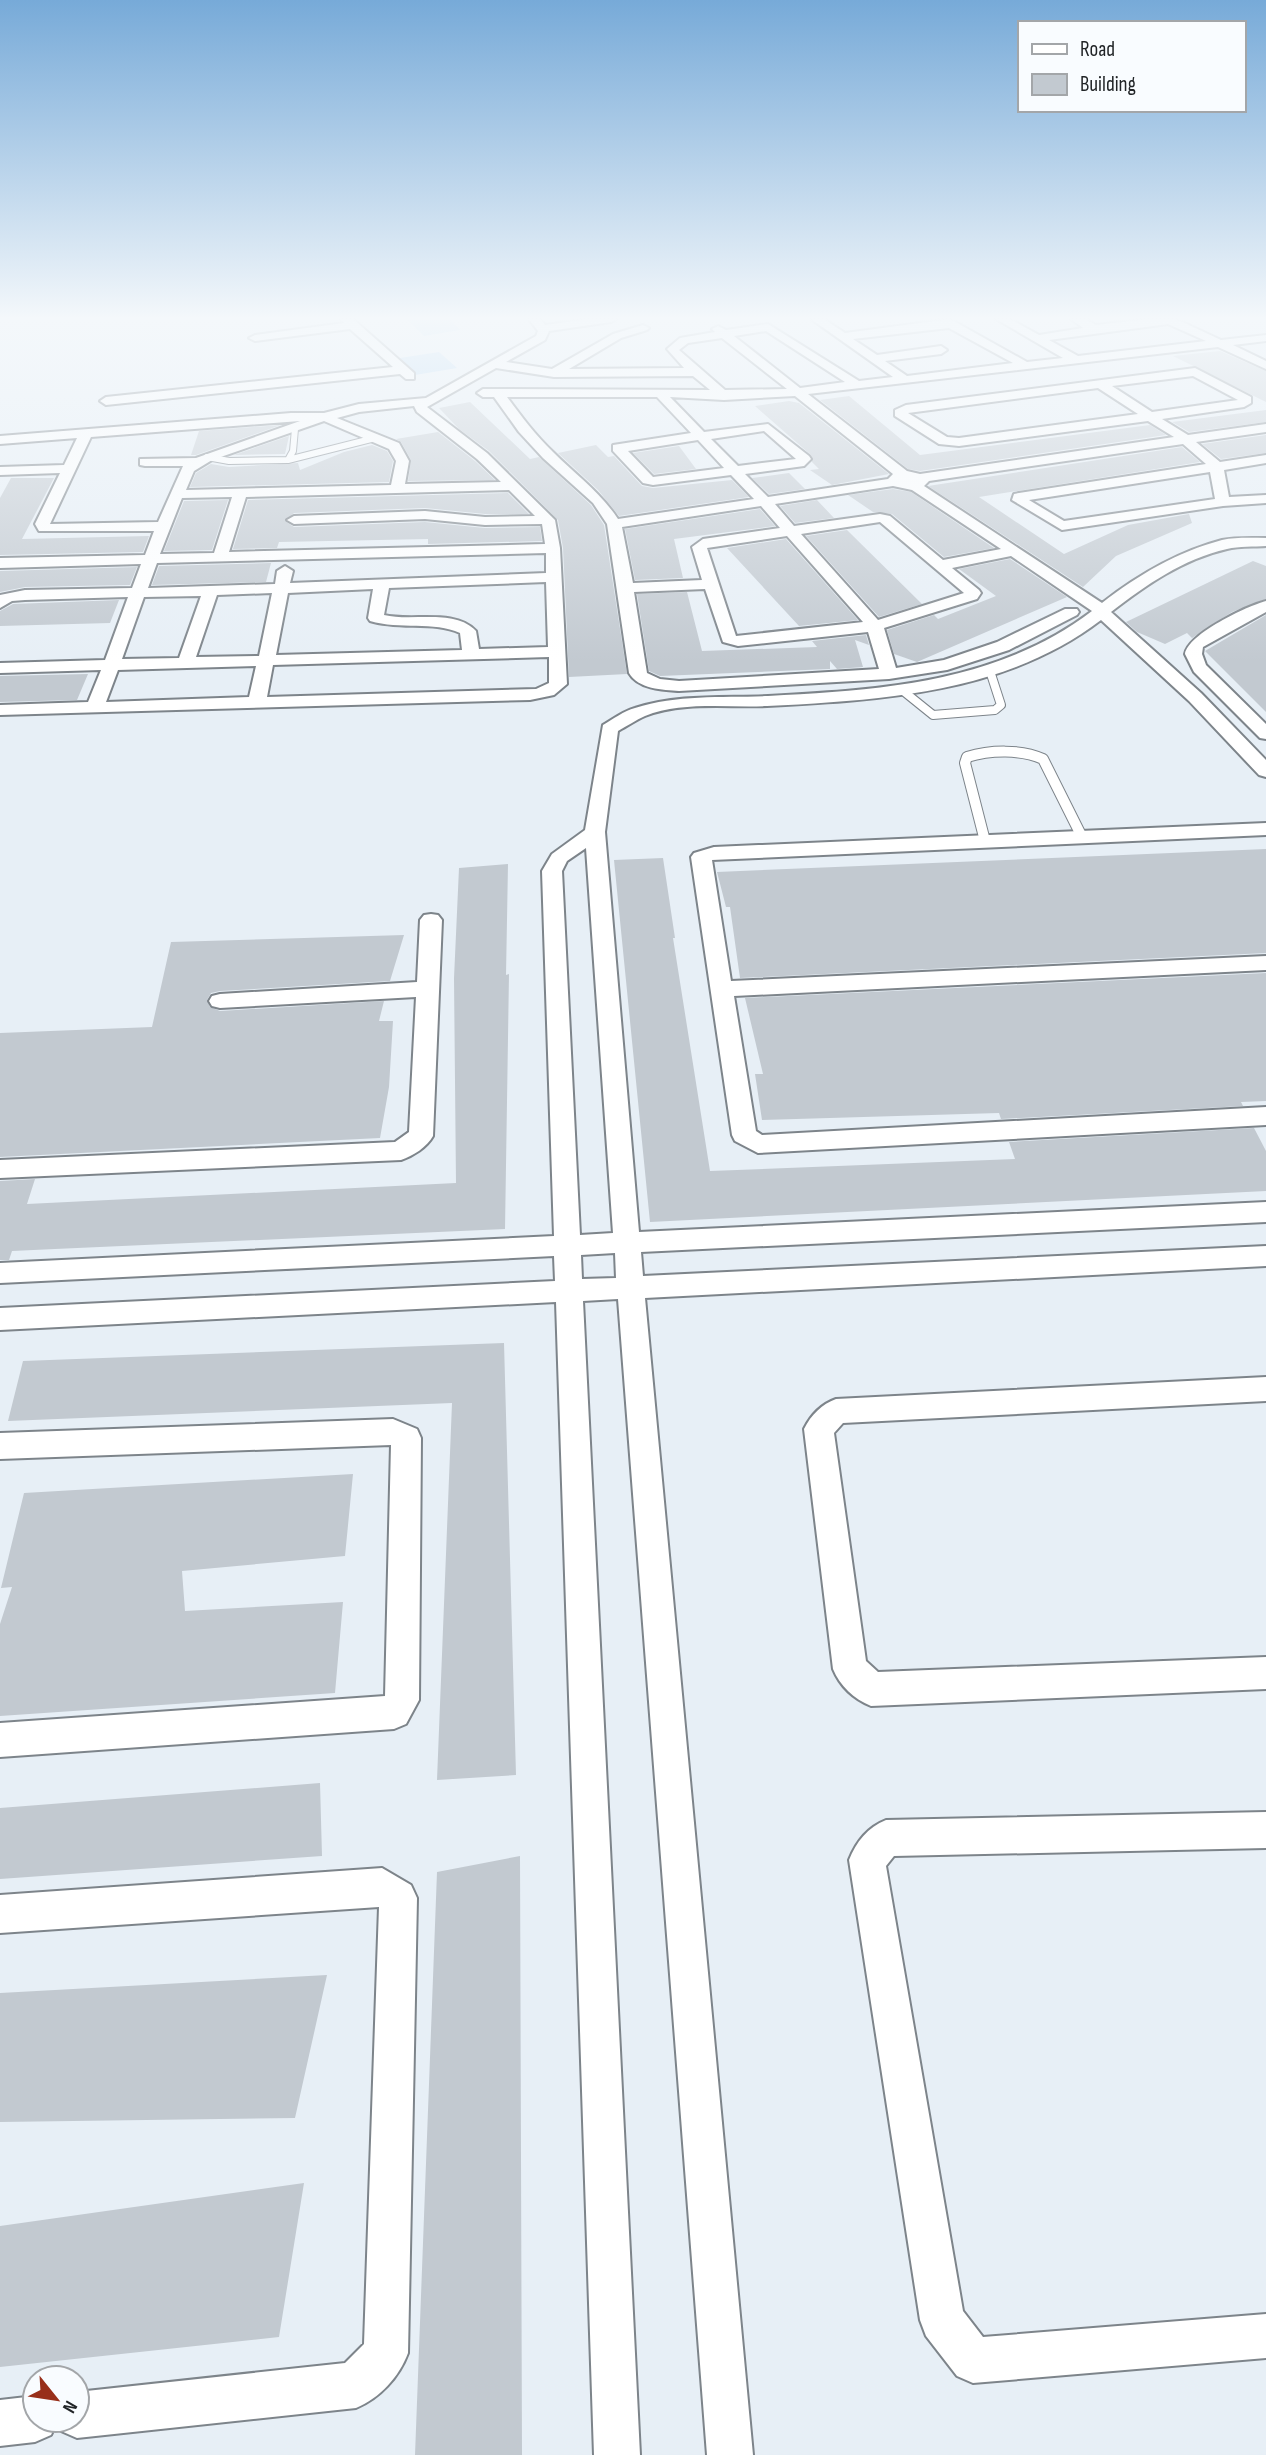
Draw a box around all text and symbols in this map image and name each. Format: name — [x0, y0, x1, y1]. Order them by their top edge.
legend — [1018, 21, 1245, 112]
text: Road — [1080, 37, 1115, 62]
text: Building — [1080, 72, 1136, 97]
north arrow — [21, 2364, 91, 2434]
text: N — [57, 2397, 82, 2417]

